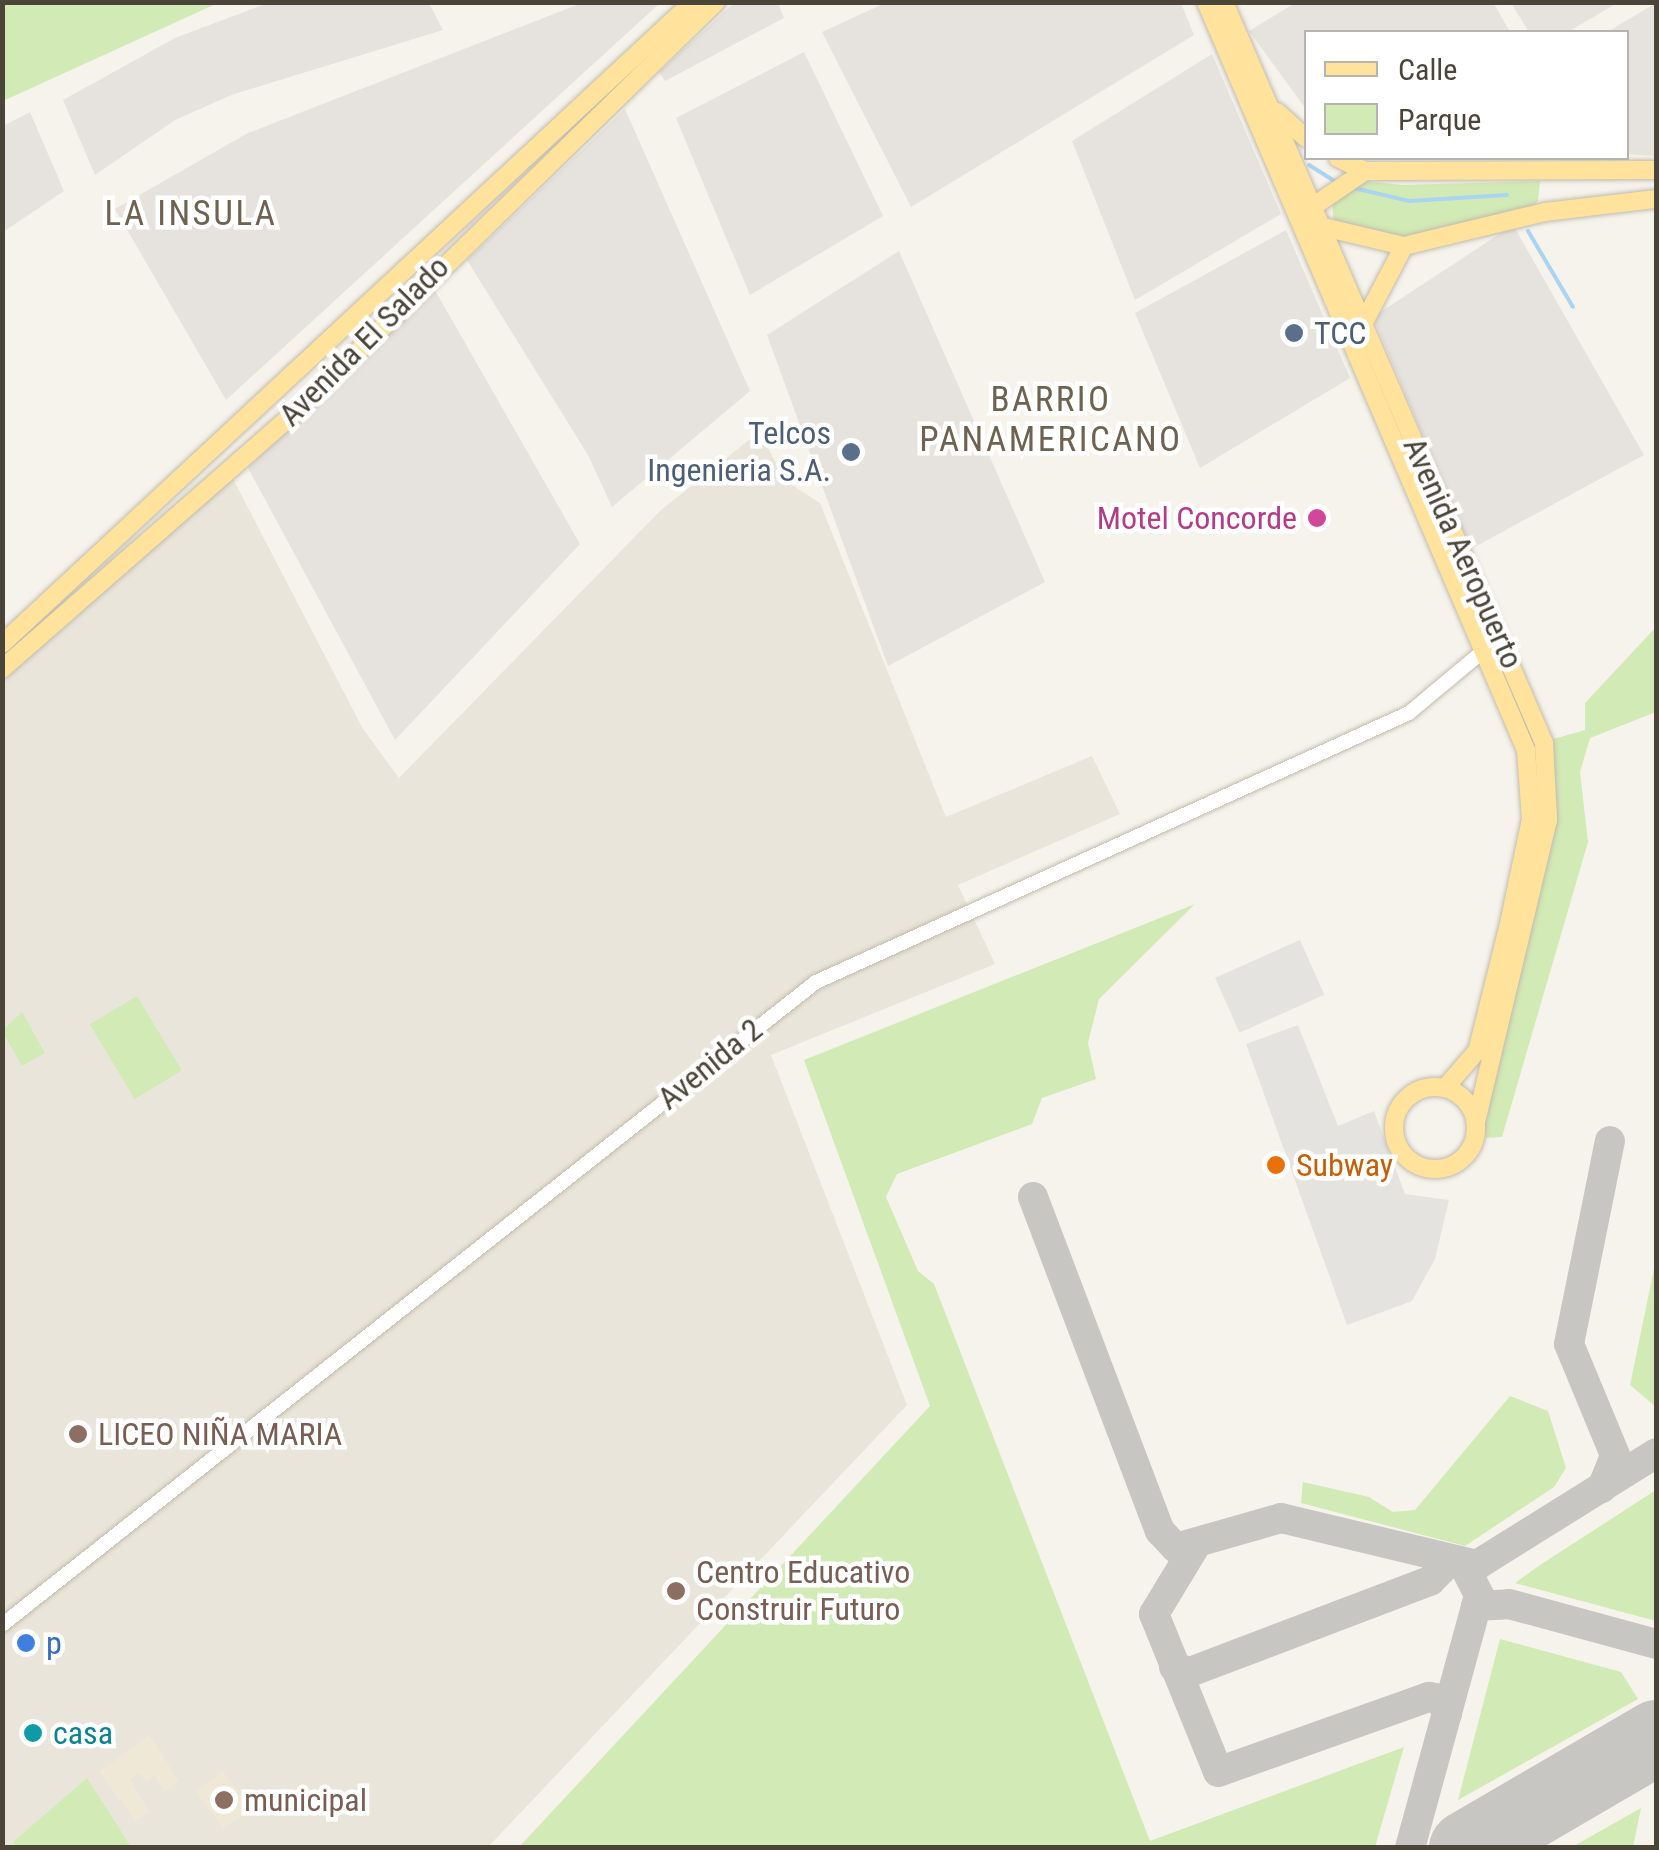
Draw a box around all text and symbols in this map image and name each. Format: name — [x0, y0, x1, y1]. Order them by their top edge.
legend — [1304, 30, 1629, 160]
text: Calle — [1398, 52, 1457, 87]
text: Parque — [1398, 102, 1481, 137]
district label: LA INSULA — [104, 193, 278, 235]
street label: Avenida El Salado — [271, 248, 457, 434]
place label: TCC — [1314, 314, 1366, 352]
marker: TCC — [1283, 322, 1305, 344]
district label: BARRIO PANAMERICANO — [919, 379, 1183, 461]
place label: Telcos Ingenieria S.A. — [647, 415, 831, 490]
street label: Avenida Aeropuerto — [1395, 432, 1531, 674]
marker: Telcos Ingenieria S.A. — [840, 441, 862, 463]
place label: Motel Concorde — [1097, 499, 1297, 537]
marker: Motel Concorde — [1306, 507, 1328, 529]
street label: Avenida 2 — [650, 1010, 770, 1118]
place label: Subway — [1296, 1146, 1393, 1184]
marker: Subway — [1265, 1154, 1287, 1176]
place label: LICEO NIÑA MARIA — [98, 1415, 342, 1453]
marker: LICEO NIÑA MARIA — [67, 1423, 89, 1445]
place label: Centro Educativo Construir Futuro — [696, 1554, 910, 1629]
marker: Centro Educativo Construir Futuro — [665, 1580, 687, 1602]
place label: p — [46, 1624, 62, 1662]
marker: p — [15, 1632, 37, 1654]
place label: casa — [53, 1714, 113, 1752]
marker: casa — [22, 1722, 44, 1744]
place label: municipal — [244, 1781, 367, 1819]
marker: municipal — [213, 1789, 235, 1811]

